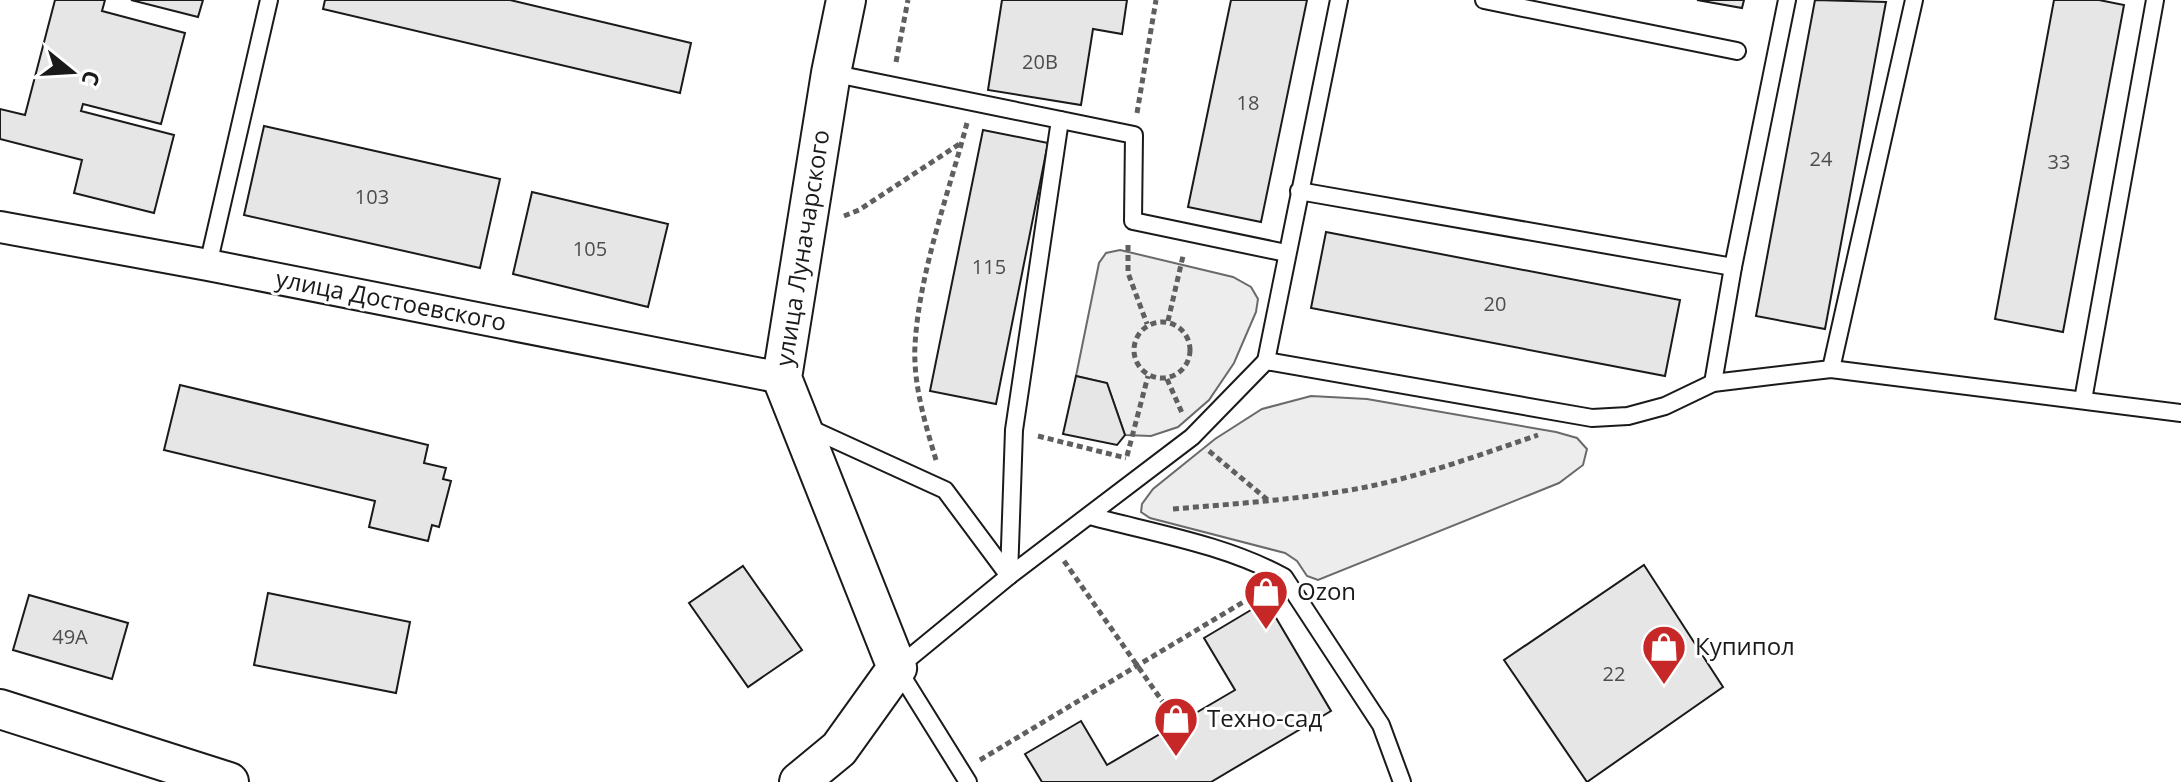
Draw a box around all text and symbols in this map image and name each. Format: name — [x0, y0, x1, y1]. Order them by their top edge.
north arrow — [32, 32, 112, 112]
house number: 20В — [1022, 48, 1058, 75]
text: С — [76, 67, 108, 90]
house number: 18 — [1237, 89, 1259, 116]
street label: улица Луначарского — [767, 127, 836, 368]
house number: 24 — [1810, 145, 1833, 172]
house number: 33 — [2048, 148, 2070, 175]
house number: 103 — [355, 183, 389, 210]
house number: 105 — [573, 235, 607, 262]
house number: 115 — [972, 253, 1006, 280]
street label: улица Достоевского — [273, 261, 509, 338]
house number: 20 — [1484, 290, 1506, 317]
shop icon: Ozon — [1242, 568, 1290, 631]
place label: Ozon — [1297, 574, 1356, 607]
house number: 49А — [52, 623, 88, 650]
shop icon: Купипол — [1640, 623, 1688, 686]
place label: Купипол — [1695, 629, 1795, 662]
house number: 22 — [1603, 660, 1625, 687]
shop icon: Техно-сад — [1152, 695, 1200, 758]
place label: Техно-сад — [1207, 701, 1322, 734]

